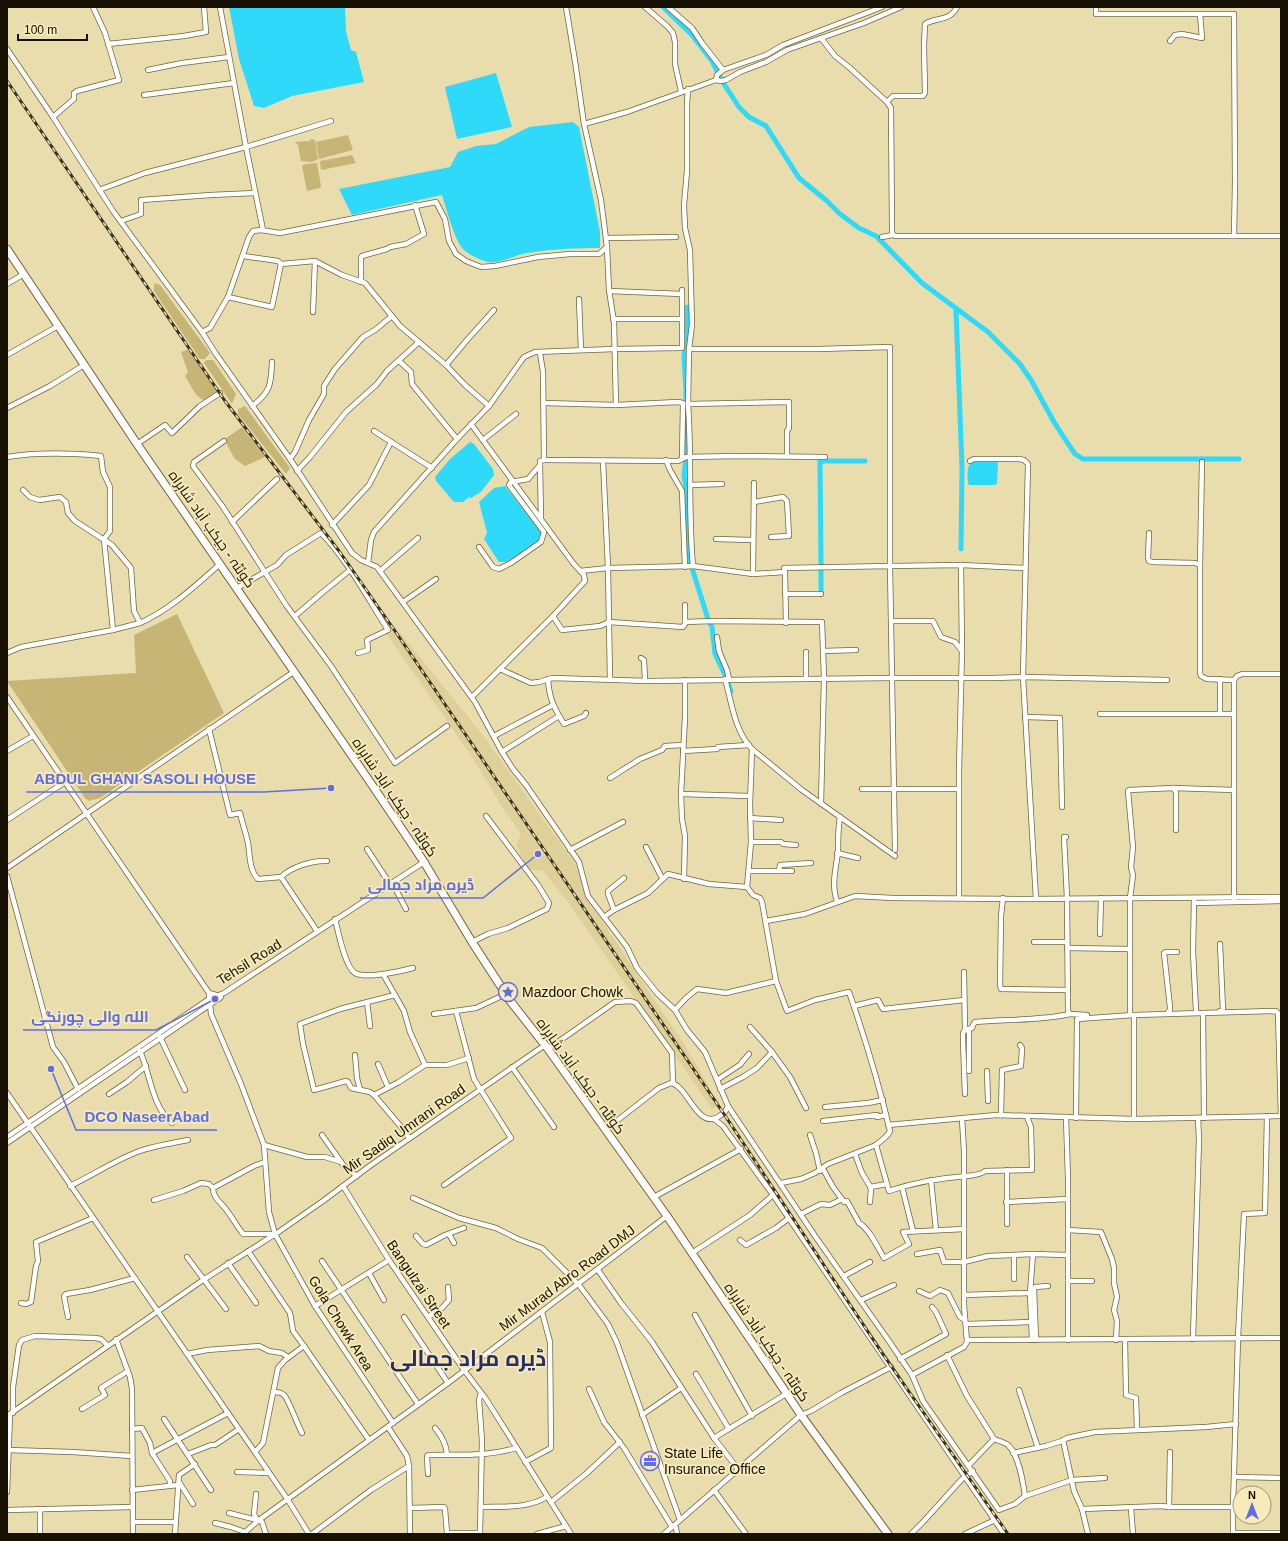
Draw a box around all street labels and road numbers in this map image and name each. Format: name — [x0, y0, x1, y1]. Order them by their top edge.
street label: کوئٹہ - جیکب آباد شاہراہ — [165, 467, 259, 591]
street label: کوئٹہ - جیکب آباد شاہراہ — [349, 735, 441, 860]
street label: Tehsil Road — [214, 936, 284, 988]
street label: کوئٹہ - جیکب آباد شاہراہ — [533, 1015, 628, 1138]
street label: Mir Sadiq Umrani Road — [340, 1081, 468, 1177]
street label: Mir Murad Abro Road DMJ — [496, 1222, 638, 1334]
street label: Bangulzai Street — [384, 1237, 454, 1331]
street label: Gola Chowk Area — [305, 1273, 377, 1374]
street label: کوئٹہ - جیکب آباد شاہراہ — [721, 1280, 813, 1405]

